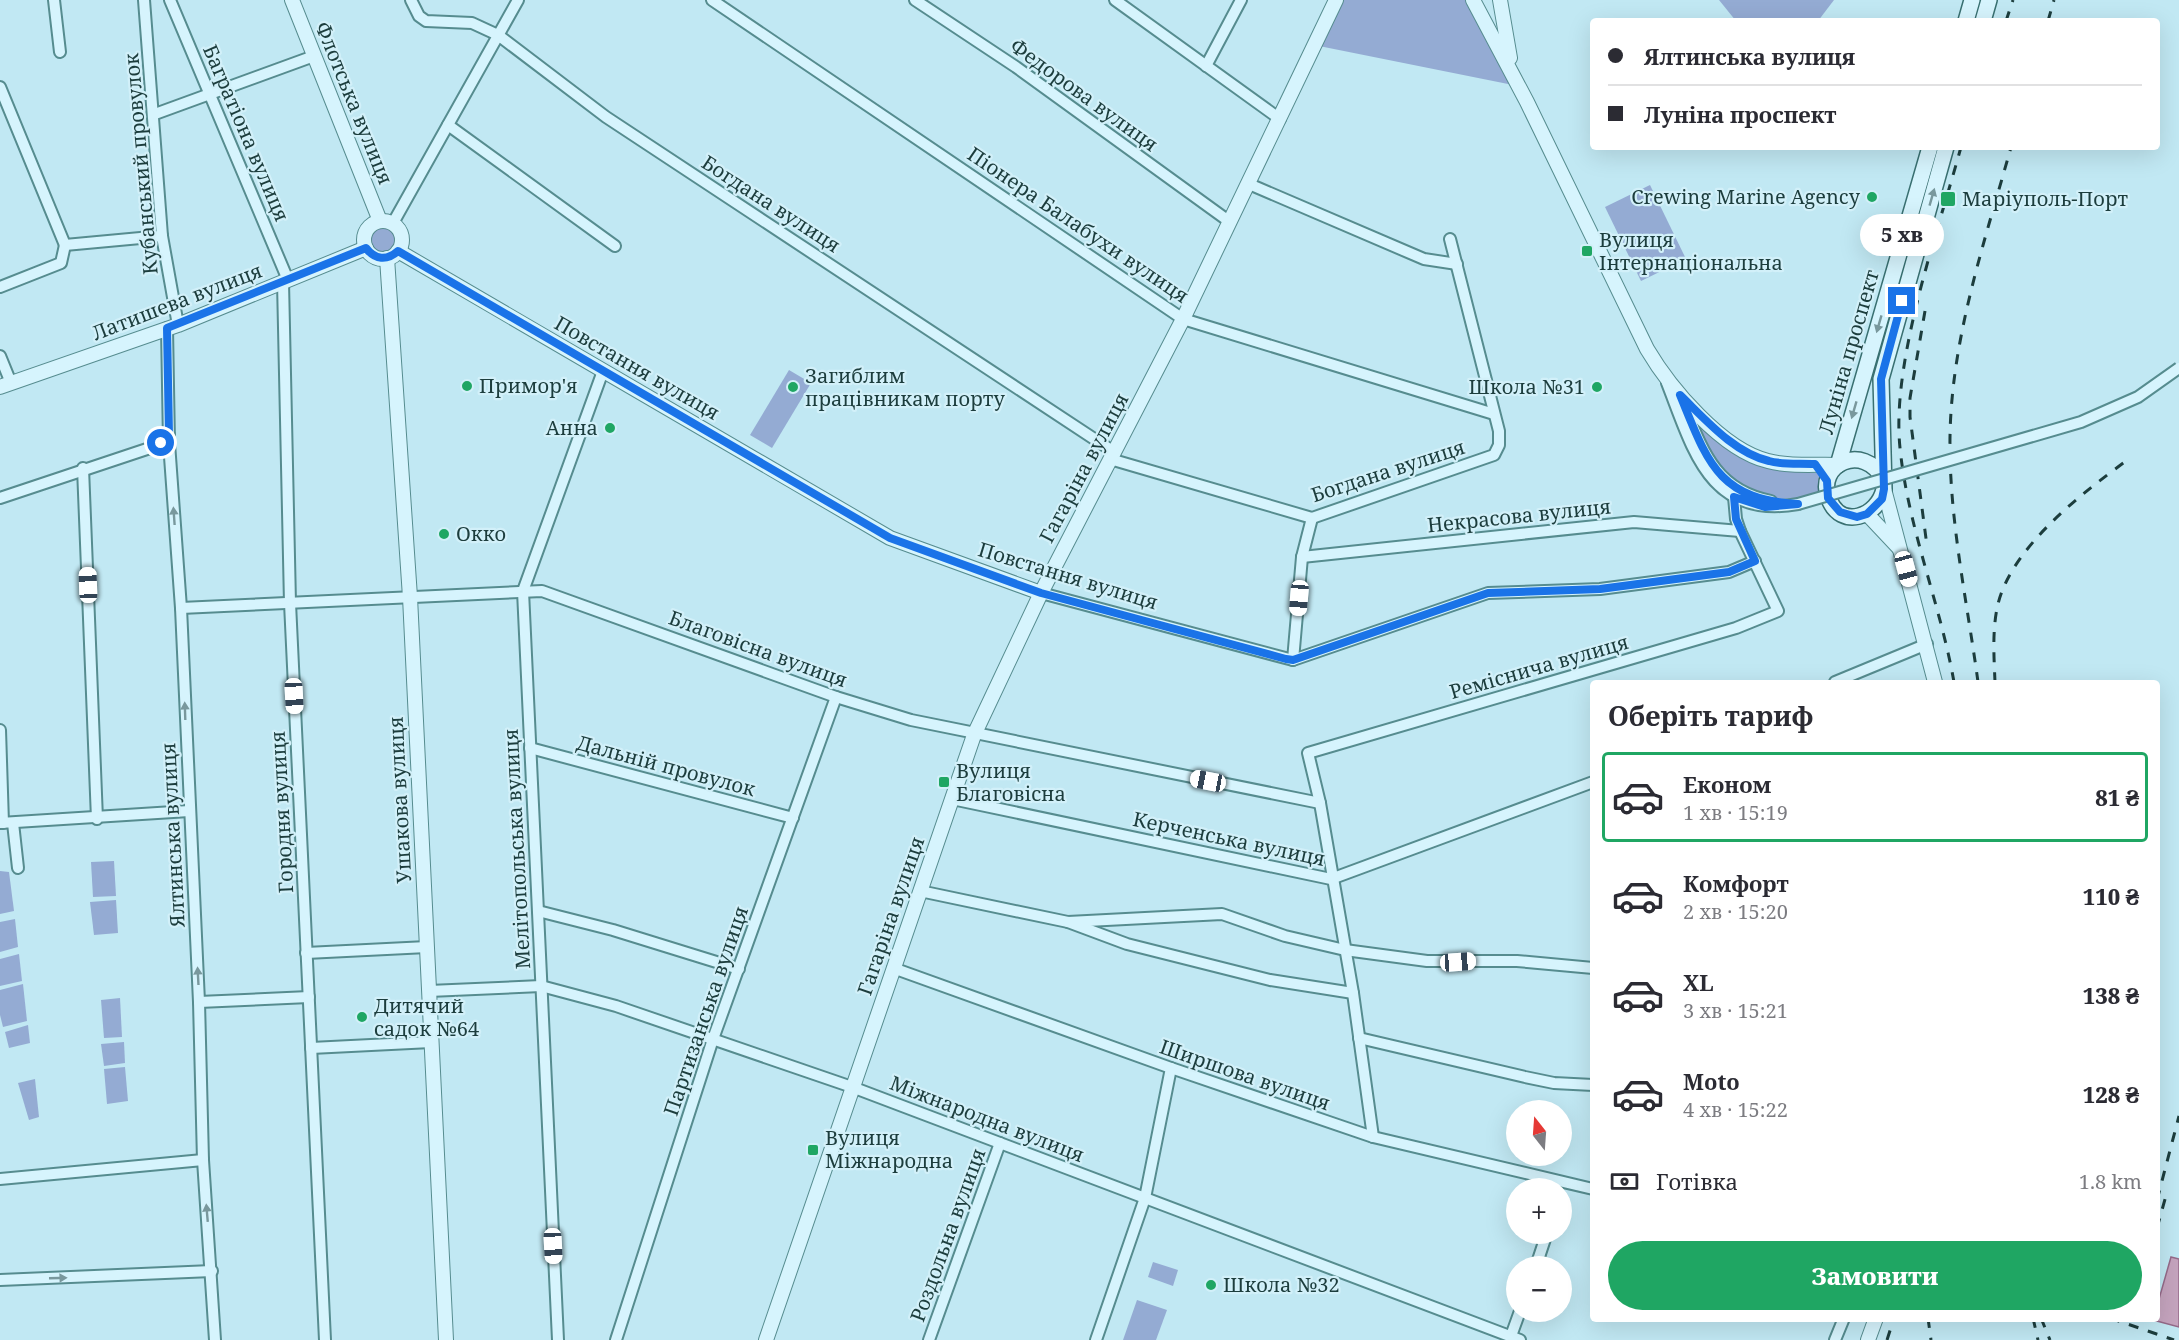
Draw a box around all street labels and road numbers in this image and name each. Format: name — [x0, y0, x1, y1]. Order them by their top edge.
street label: Флотська вулиця — [309, 17, 399, 188]
street label: Федорова вулиця — [1005, 32, 1164, 157]
street label: Багратіона вулиця — [197, 40, 296, 225]
street label: Кубанський провулок — [117, 52, 164, 276]
street label: Піонера Балабухи вулиця — [962, 140, 1194, 309]
street label: Богдана вулиця — [697, 149, 846, 259]
street label: Латишева вулиця — [88, 257, 266, 346]
street label: Луніна проспект — [1812, 266, 1885, 437]
street label: Повстання вулиця — [550, 309, 725, 426]
street label: Гагаріна вулиця — [1033, 388, 1134, 547]
street label: Богдана вулиця — [1307, 433, 1468, 508]
street label: Некрасова вулиця — [1426, 492, 1612, 539]
street label: Повстання вулиця — [975, 535, 1161, 616]
street label: Благовісна вулиця — [665, 604, 851, 693]
street label: Реміснича вулиця — [1446, 628, 1632, 705]
street label: Ушакова вулиця — [382, 716, 417, 884]
street label: Мелітопольська вулиця — [497, 728, 536, 970]
street label: Дальній провулок — [574, 729, 759, 802]
street label: Городня вулиця — [264, 730, 299, 894]
street label: Ялтинська вулиця — [154, 742, 191, 929]
street label: Керченська вулиця — [1130, 805, 1328, 872]
street label: Гагаріна вулиця — [851, 833, 930, 999]
street label: Партизанська вулиця — [657, 902, 754, 1119]
street label: Ширшова вулиця — [1156, 1033, 1334, 1116]
street label: Міжнародна вулиця — [886, 1069, 1088, 1168]
street label: Роздольна вулиця — [904, 1144, 992, 1325]

